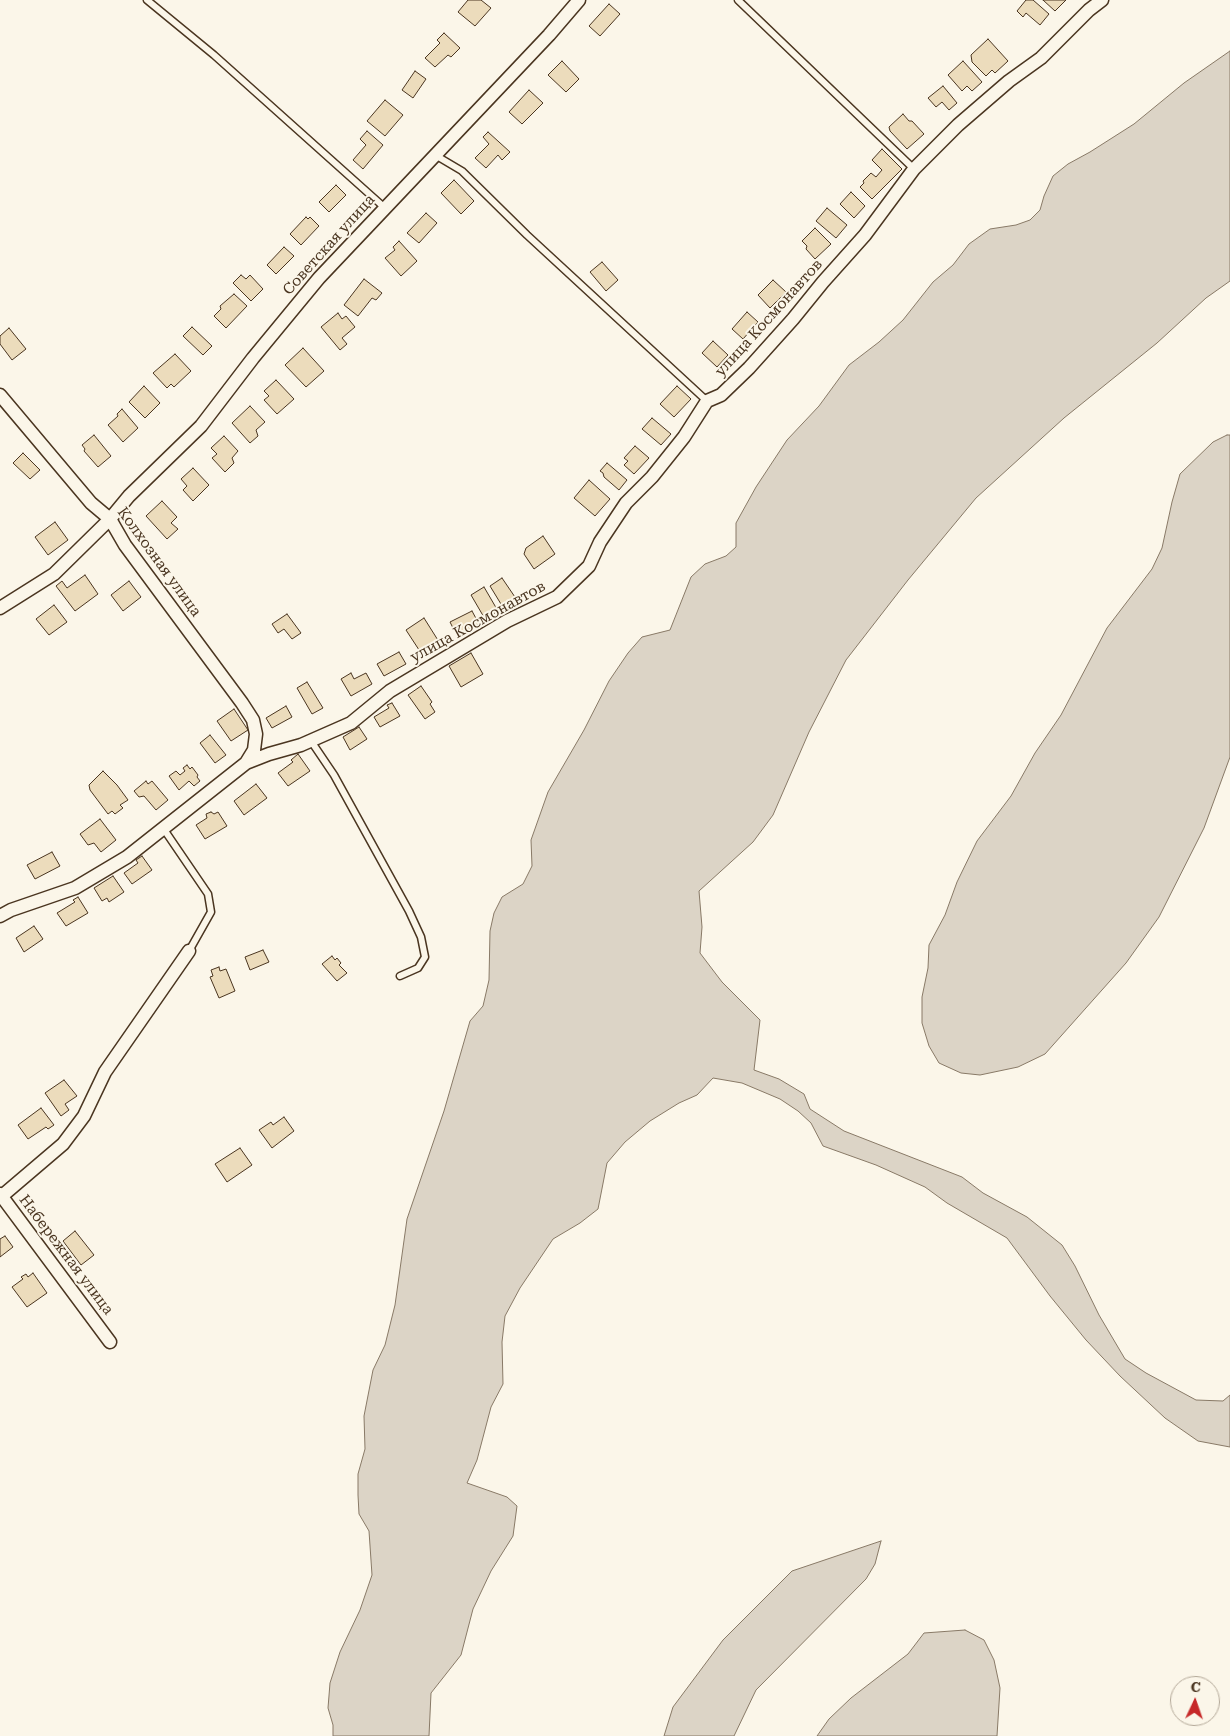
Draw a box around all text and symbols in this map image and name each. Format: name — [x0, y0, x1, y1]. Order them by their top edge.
street label: Советская улица — [279, 191, 379, 299]
street label: улица Космонавтов — [712, 256, 826, 380]
street label: Колхозная улица — [113, 504, 205, 620]
street label: улица Космонавтов — [407, 577, 549, 667]
street label: Набережная улица — [15, 1191, 117, 1319]
north arrow — [1170, 1676, 1220, 1726]
text: С — [1190, 1679, 1201, 1695]

